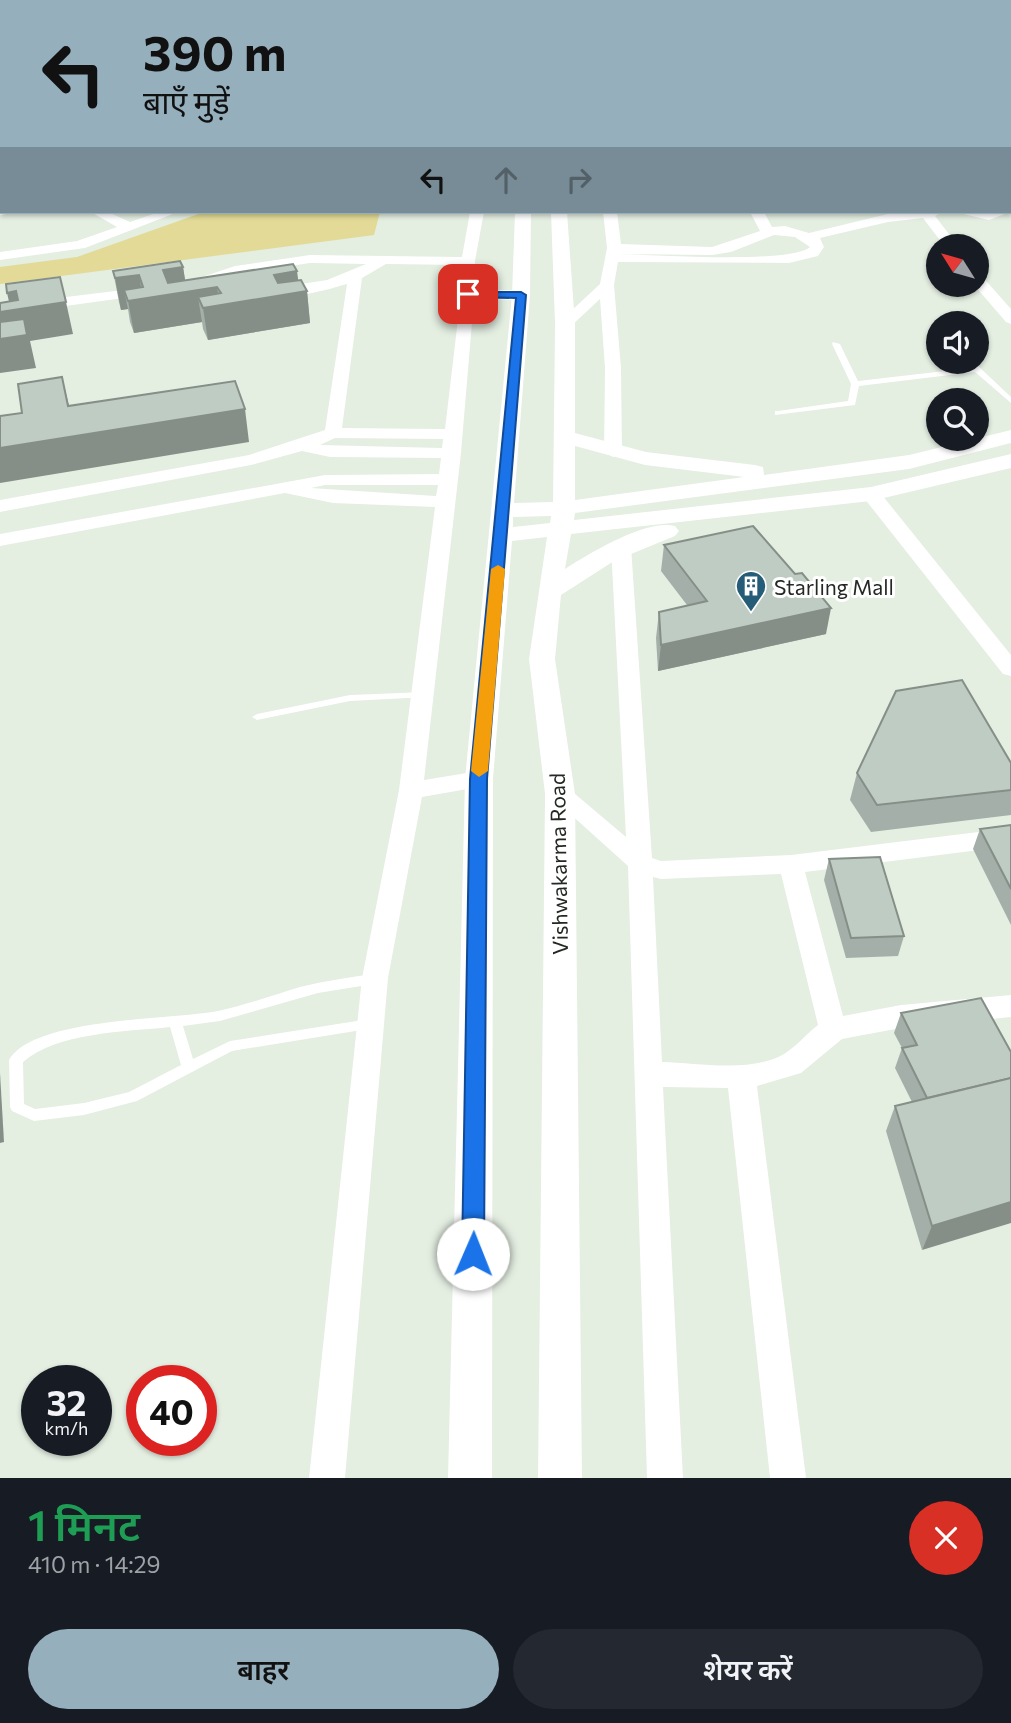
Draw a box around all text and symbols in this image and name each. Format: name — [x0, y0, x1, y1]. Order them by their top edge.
text: 390 m — [143, 21, 286, 81]
icon: left — [28, 28, 119, 119]
text: बाएँ मुड़ें — [143, 81, 230, 121]
icon: left — [414, 161, 452, 199]
icon: ahead — [487, 161, 525, 199]
icon: right — [560, 161, 598, 199]
north arrow — [926, 234, 989, 298]
map controls — [926, 234, 989, 451]
pin — [438, 264, 498, 324]
icon: arrive — [449, 275, 487, 313]
button: sound — [926, 311, 989, 374]
button: search — [926, 388, 989, 451]
building icon: Starling Mall — [734, 569, 768, 613]
place label: Starling Mall — [774, 574, 894, 599]
street label: Vishwakarma Road — [544, 773, 572, 955]
position arrow — [436, 1217, 510, 1291]
speed limit sign: 40 — [126, 1365, 217, 1456]
text: 32 — [46, 1380, 87, 1423]
text: km/h — [45, 1417, 88, 1439]
text: 1 मिनट — [28, 1498, 140, 1550]
button: close — [909, 1501, 983, 1575]
text: 410 m · 14:29 — [28, 1550, 160, 1578]
button: बाहर — [28, 1629, 499, 1709]
button: शेयर करें — [513, 1629, 983, 1709]

